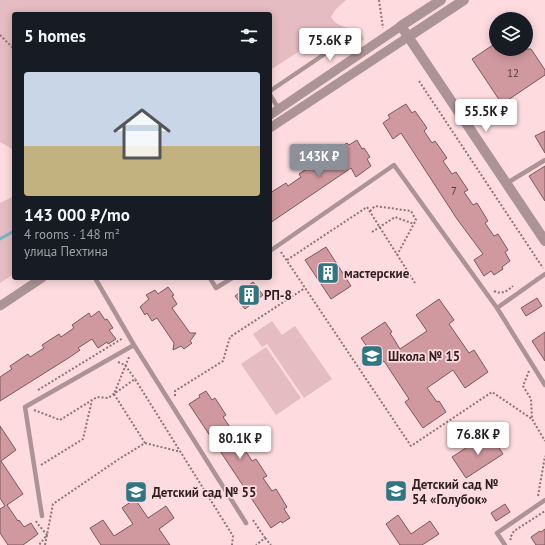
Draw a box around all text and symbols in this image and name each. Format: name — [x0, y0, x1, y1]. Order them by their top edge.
map controls — [489, 12, 533, 56]
button: layers — [489, 12, 533, 56]
text: 5 homes — [24, 25, 86, 47]
icon: filters — [238, 25, 260, 47]
pin: 75.6K ₽ — [293, 28, 367, 62]
text: 75.6K ₽ — [308, 32, 352, 49]
house number: 12 — [507, 66, 519, 80]
icon: home — [106, 98, 178, 170]
pin: 55.5K ₽ — [449, 99, 523, 133]
text: 55.5K ₽ — [464, 103, 508, 120]
pin: 143K ₽ — [286, 144, 352, 178]
text: 143K ₽ — [299, 148, 339, 165]
house number: 7 — [451, 184, 457, 198]
text: 143 000 ₽/mo — [24, 204, 130, 226]
text: 4 rooms · 148 m² — [24, 226, 120, 243]
text: улица Пехтина — [24, 243, 108, 260]
building icon: мастерские — [315, 260, 341, 286]
place label: мастерские — [344, 265, 410, 282]
building icon: РП-8 — [236, 282, 262, 308]
place label: РП-8 — [264, 287, 292, 304]
school or university icon: Школа № 15 — [359, 343, 385, 369]
place label: Школа № 15 — [388, 348, 460, 365]
pin: 76.8K ₽ — [441, 422, 515, 456]
pin: 80.1K ₽ — [203, 426, 277, 460]
text: 76.8K ₽ — [456, 426, 500, 443]
text: 80.1K ₽ — [218, 430, 262, 447]
place label: Детский сад № 54 «Голубок» — [412, 476, 498, 508]
school or university icon: Детский сад № 54 «Голубок» — [383, 478, 409, 504]
school or university icon: Детский сад № 55 — [123, 479, 149, 505]
place label: Детский сад № 55 — [152, 484, 256, 501]

